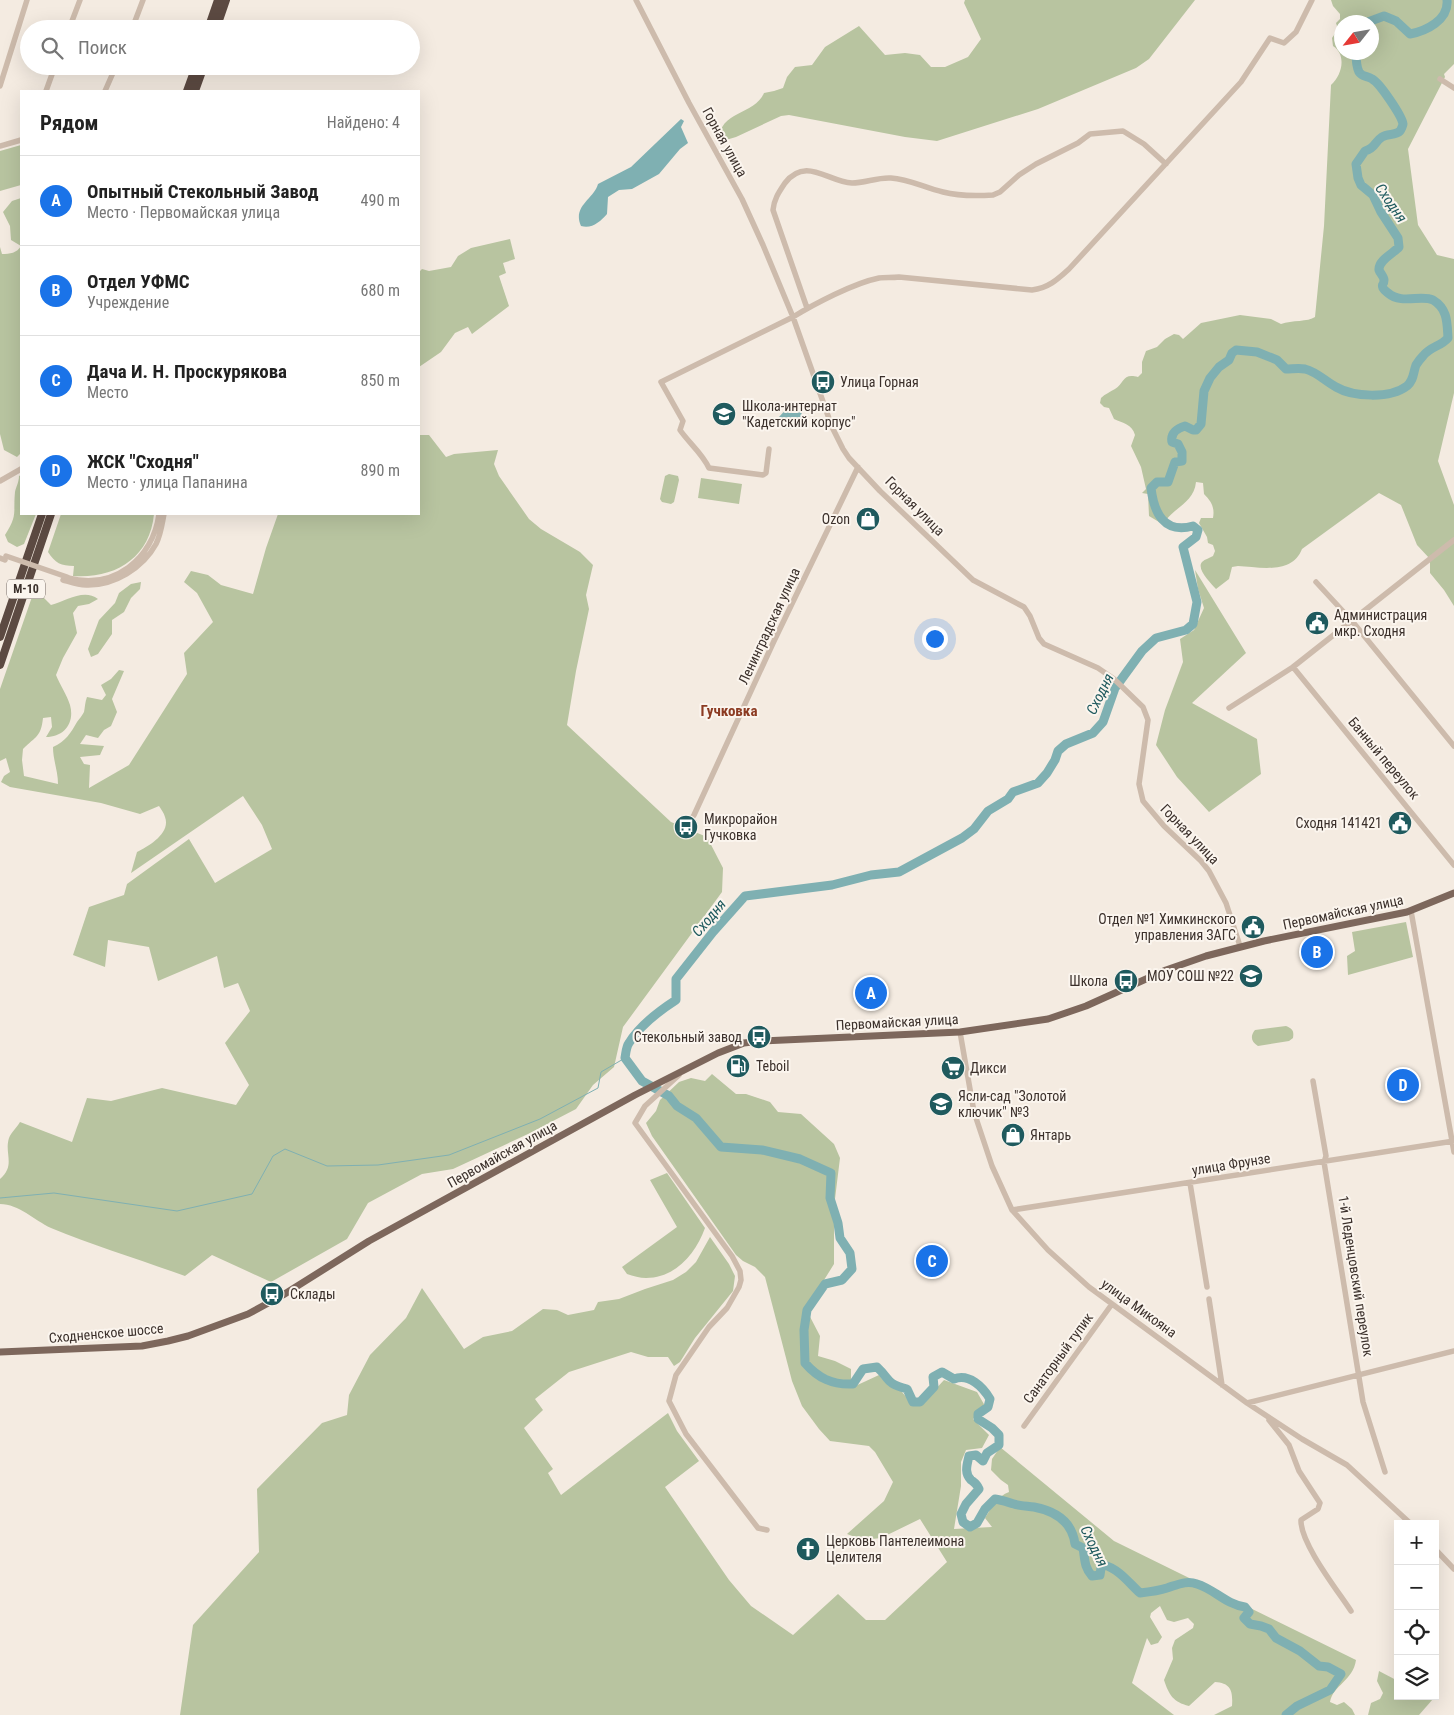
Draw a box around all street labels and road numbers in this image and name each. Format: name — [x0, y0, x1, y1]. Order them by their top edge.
street label: Горная улица — [699, 104, 751, 180]
street label: Горная улица — [882, 473, 948, 539]
street label: Ленинградская улица — [735, 565, 803, 687]
road number: М-10 — [7, 580, 45, 598]
street label: Банный переулок — [1345, 714, 1423, 802]
street label: Горная улица — [1157, 801, 1223, 867]
street label: Первомайская улица — [1281, 891, 1405, 933]
street label: Первомайская улица — [835, 1011, 959, 1033]
street label: Первомайская улица — [444, 1117, 560, 1191]
street label: улица Фрунзе — [1191, 1150, 1272, 1178]
street label: 1-й Леденцовский переулок — [1335, 1194, 1377, 1358]
street label: улица Микояна — [1098, 1275, 1180, 1341]
street label: Санаторный тупик — [1020, 1309, 1096, 1406]
street label: Сходненское шоссе — [48, 1320, 164, 1346]

